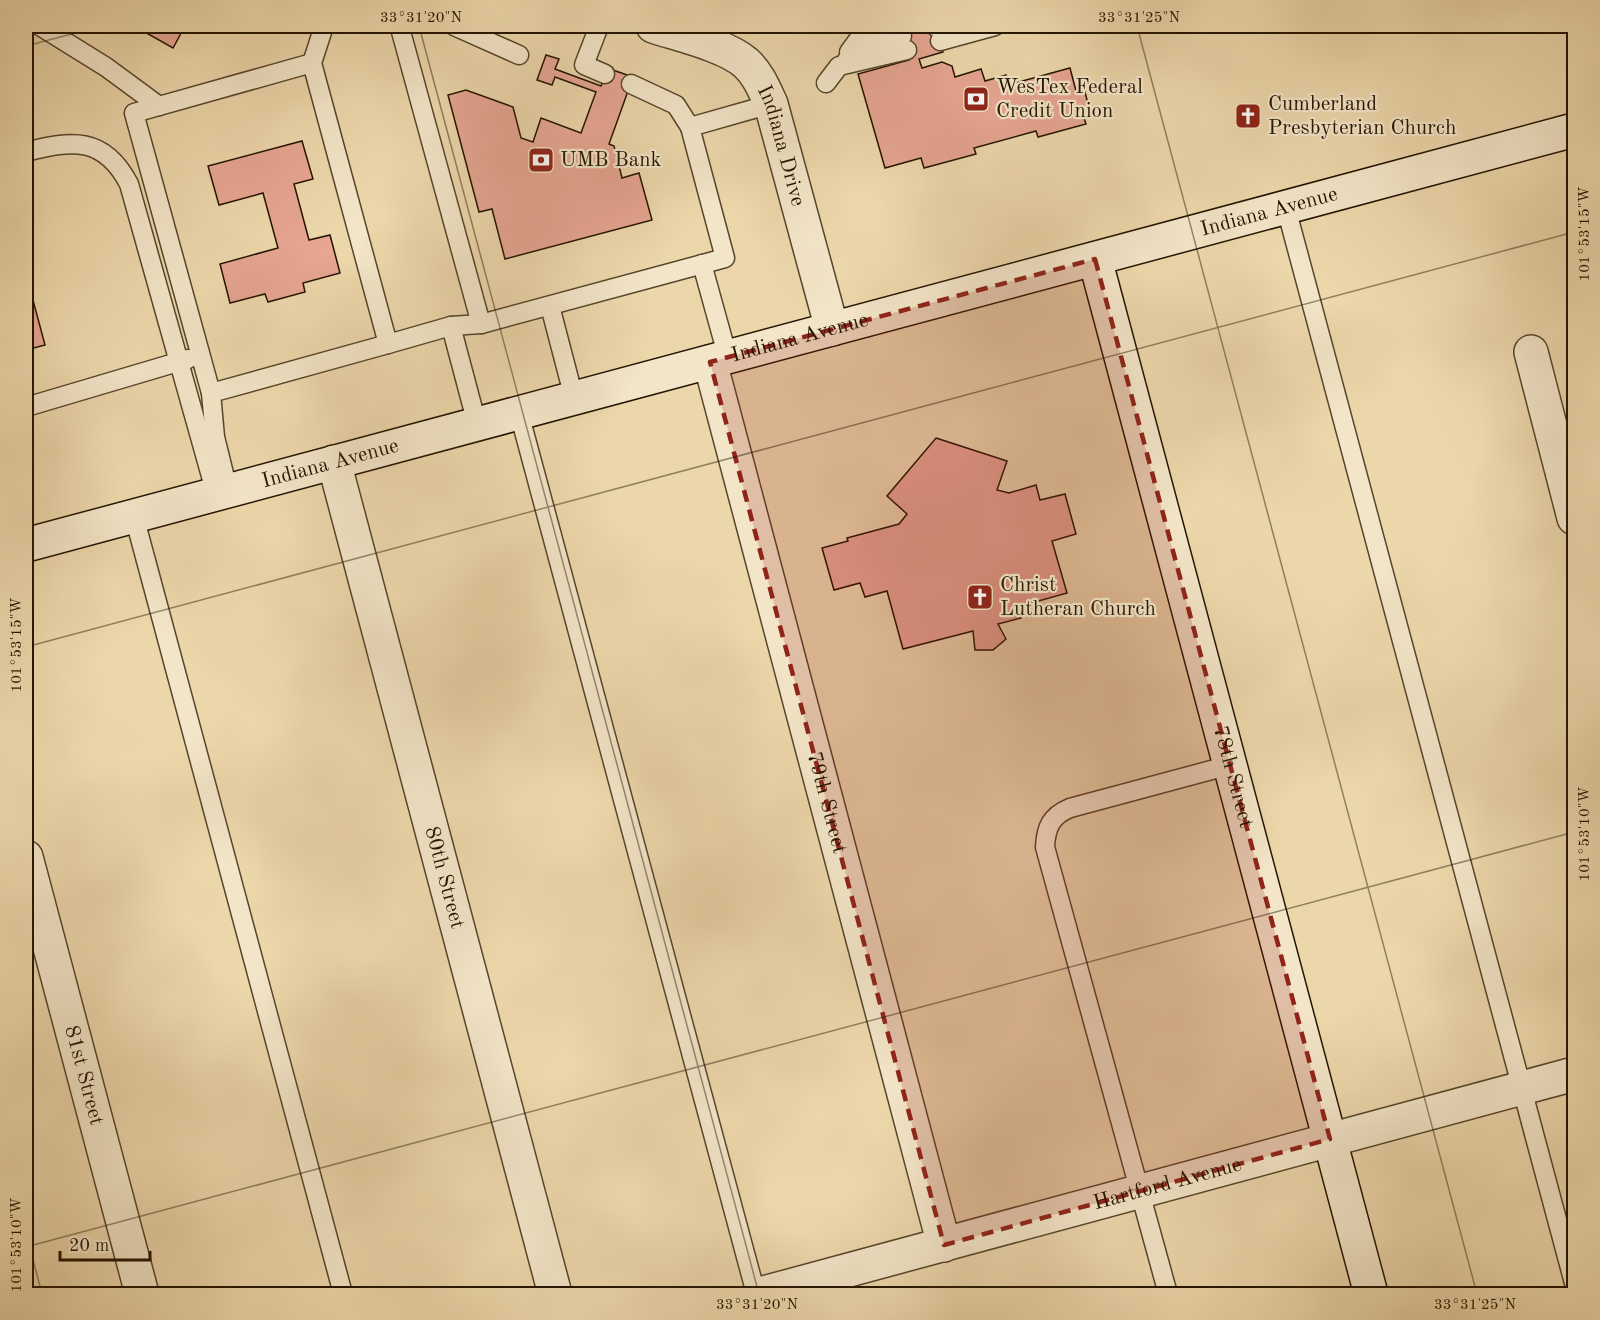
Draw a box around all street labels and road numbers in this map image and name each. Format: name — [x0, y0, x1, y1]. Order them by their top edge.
street label: Indiana Drive — [753, 82, 809, 208]
street label: Indiana Avenue — [1198, 183, 1340, 240]
street label: Indiana Avenue — [729, 309, 870, 366]
street label: Indiana Avenue — [259, 435, 401, 492]
street label: 78th Street — [1209, 724, 1257, 830]
street label: 79th Street — [803, 749, 850, 856]
street label: 80th Street — [421, 824, 468, 931]
street label: 81st Street — [61, 1023, 107, 1128]
street label: Hartford Avenue — [1091, 1154, 1244, 1214]

